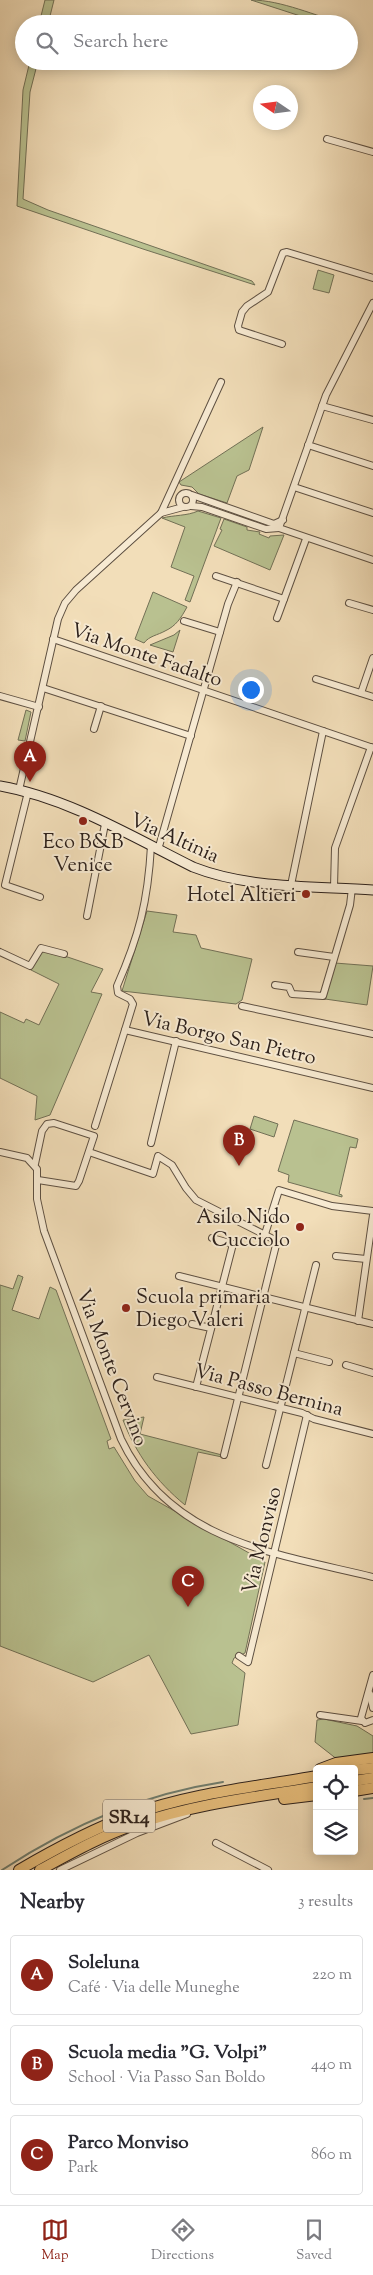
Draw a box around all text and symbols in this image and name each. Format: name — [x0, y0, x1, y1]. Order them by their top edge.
search box — [15, 15, 358, 70]
icon: search — [33, 29, 61, 57]
text: Search here — [73, 29, 168, 56]
north arrow — [253, 85, 298, 130]
street label: Via Monte Fadalto — [66, 617, 226, 696]
your location — [238, 677, 264, 703]
pin: A — [14, 741, 46, 782]
street label: Via Altinia — [125, 807, 223, 872]
marker: Eco B&B Venice — [77, 815, 89, 827]
place label: Eco B&B Venice — [43, 829, 124, 881]
place label: Hotel Altieri — [187, 882, 296, 911]
marker: Hotel Altieri — [300, 888, 312, 900]
street label: Via Borgo San Pietro — [138, 1005, 319, 1074]
pin: B — [223, 1125, 255, 1166]
place label: Asilo Nido Cucciolo — [196, 1204, 290, 1256]
marker: Asilo Nido Cucciolo — [294, 1221, 306, 1233]
place label: Scuola primaria Diego Valeri — [136, 1284, 271, 1336]
street label: Via Monte Cervino — [67, 1285, 154, 1451]
marker: Scuola primaria Diego Valeri — [120, 1302, 132, 1314]
street label: Via Passo Bernina — [191, 1358, 346, 1425]
street label: Via Monviso — [236, 1484, 291, 1597]
pin: C — [172, 1566, 204, 1607]
map controls — [313, 1765, 358, 1855]
button: locate — [313, 1765, 358, 1810]
road number: SR14 — [103, 1800, 155, 1832]
button: layers — [313, 1810, 358, 1855]
text: Nearby — [20, 1888, 85, 1918]
text: 3 results — [298, 1891, 353, 1914]
text: Soleluna — [68, 1950, 140, 1977]
text: A — [31, 1964, 44, 1987]
text: 220 m — [312, 1964, 352, 1987]
text: Café · Via delle Muneghe — [68, 1977, 240, 2000]
text: Scuola media "G. Volpi" — [68, 2040, 267, 2067]
text: B — [32, 2054, 42, 2077]
text: 440 m — [311, 2054, 352, 2077]
text: School · Via Passo San Boldo — [68, 2067, 265, 2090]
text: Parco Monviso — [68, 2130, 189, 2157]
text: C — [31, 2144, 43, 2167]
text: 860 m — [311, 2144, 352, 2167]
text: Park — [68, 2157, 99, 2180]
tab: Map — [41, 2216, 69, 2266]
tab: Directions — [151, 2216, 214, 2266]
tab: Saved — [296, 2216, 332, 2266]

